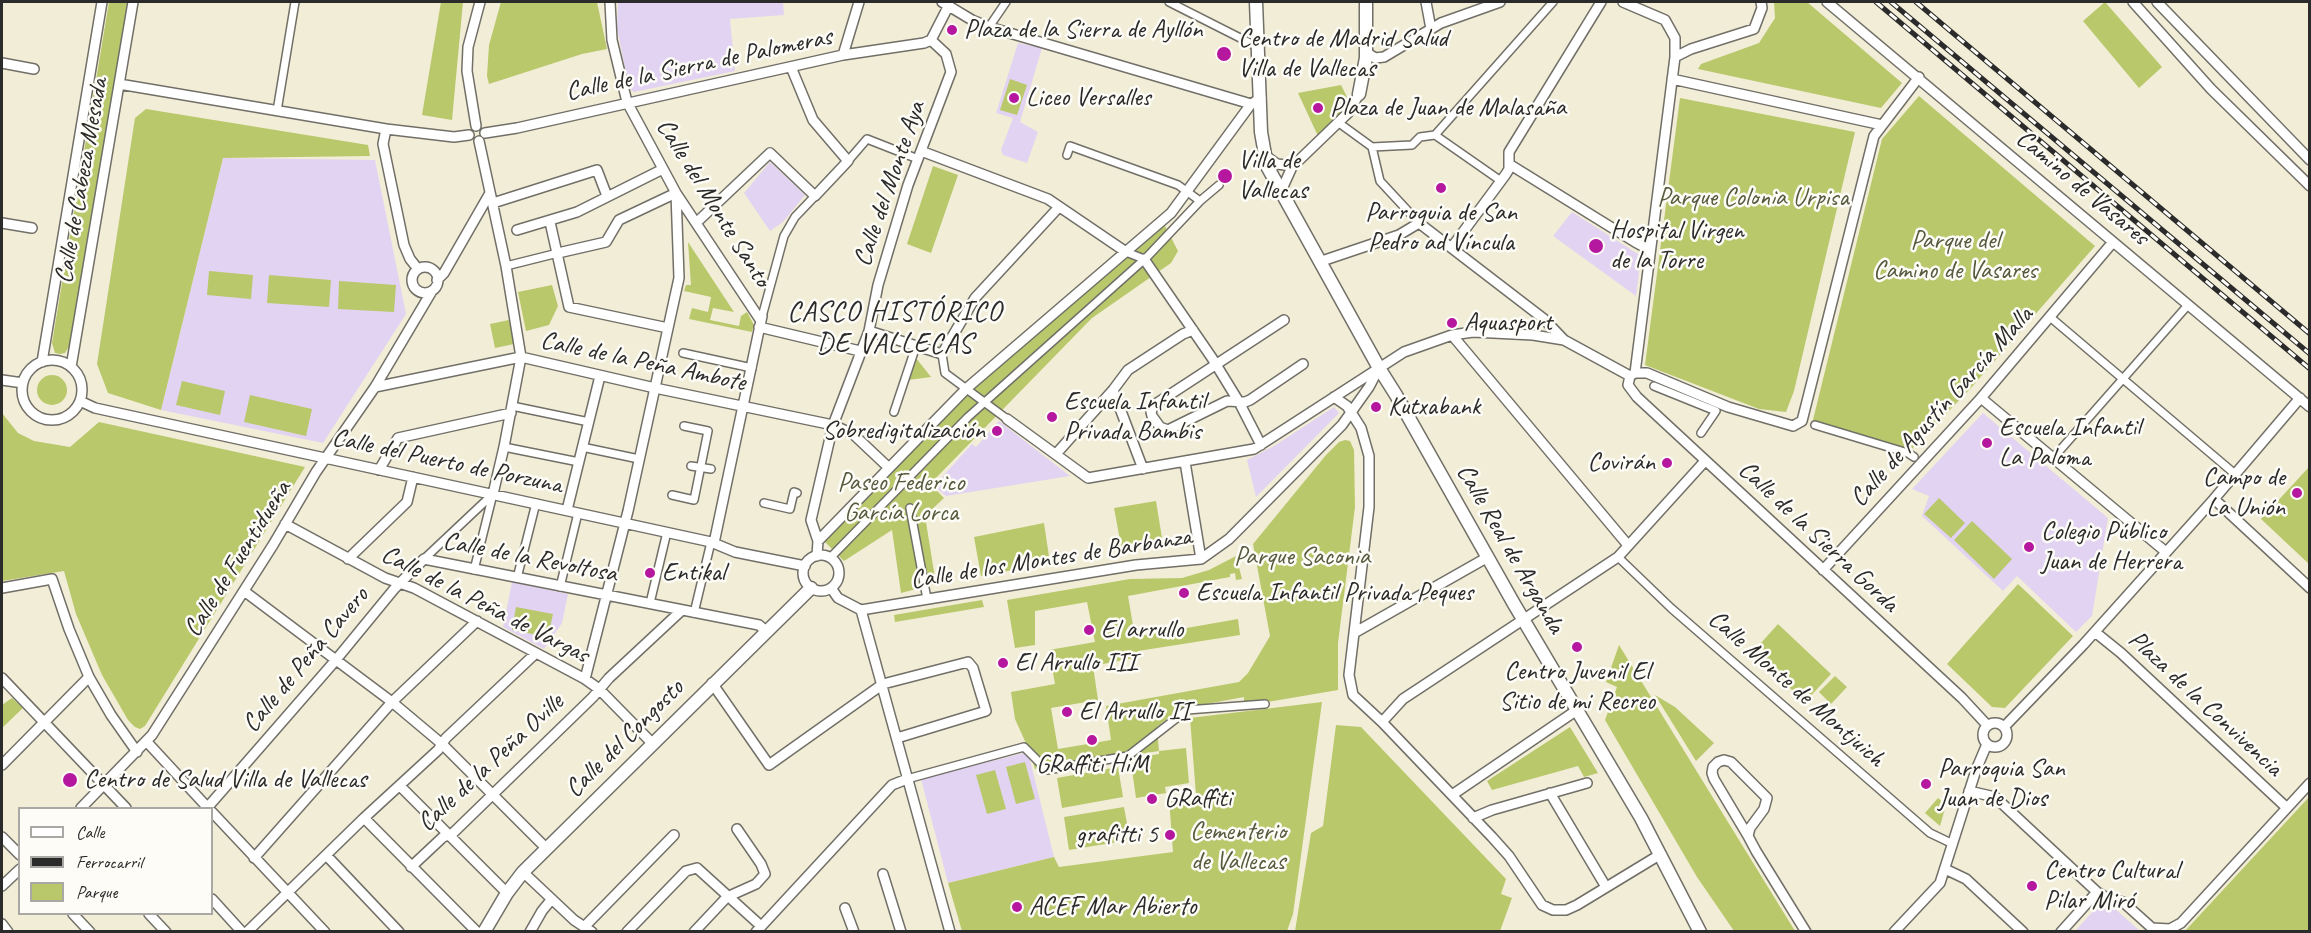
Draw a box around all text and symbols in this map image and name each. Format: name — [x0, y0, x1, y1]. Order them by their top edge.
place label: Plaza de la Sierra de Ayllón — [964, 14, 1202, 46]
street label: Calle de la Sierra de Palomeras — [563, 22, 835, 108]
marker: Plaza de la Sierra de Ayllón — [945, 23, 959, 37]
place label: Centro de Madrid Salud Villa de Vallecas — [1238, 23, 1448, 84]
marker: Centro de Madrid Salud Villa de Vallecas — [1215, 45, 1233, 63]
street label: Calle de Cabeza Mesada — [49, 76, 115, 286]
place label: Liceo Versalles — [1026, 82, 1151, 114]
marker: Liceo Versalles — [1007, 91, 1021, 105]
place label: Plaza de Juan de Malasaña — [1330, 92, 1566, 124]
street label: Calle del Monte Aya — [847, 98, 933, 270]
marker: Plaza de Juan de Malasaña — [1311, 101, 1325, 115]
street label: Calle del Monte Santo — [649, 113, 777, 293]
street label: Camino de Vasares — [2009, 123, 2155, 253]
place label: Villa de Vallecas — [1238, 145, 1307, 206]
marker: Villa de Vallecas — [1216, 167, 1234, 185]
marker: Parroquia de San Pedro ad Víncula — [1434, 181, 1448, 195]
park label: Parque Colonia Urpisa — [1657, 182, 1849, 214]
place label: Parroquia de San Pedro ad Víncula — [1365, 197, 1517, 258]
place label: Hospital Virgen de la Torre — [1610, 215, 1744, 276]
park label: Parque del Camino de Vasares — [1873, 225, 2037, 286]
marker: Hospital Virgen de la Torre — [1587, 237, 1605, 255]
district label: CASCO HISTÓRICO DE VALLECAS — [787, 296, 1003, 362]
street label: Calle de Agustín García Malla — [1844, 300, 2040, 514]
place label: Aquasport — [1464, 307, 1552, 339]
marker: Aquasport — [1445, 316, 1459, 330]
street label: Calle de la Peña Ambote — [538, 325, 748, 399]
place label: Escuela Infantil Privada Bambis — [1064, 386, 1205, 448]
place label: Kutxabank — [1388, 391, 1480, 423]
marker: Kutxabank — [1369, 400, 1383, 414]
marker: Escuela Infantil Privada Bambis — [1045, 410, 1059, 424]
place label: Escuela Infantil La Paloma — [1999, 412, 2140, 473]
place label: Sobredigitalización — [822, 415, 985, 447]
street label: Calle del Puerto de Porzuna — [329, 422, 565, 502]
marker: Sobredigitalización — [990, 424, 1004, 438]
marker: Escuela Infantil La Paloma — [1980, 436, 1994, 450]
place label: Covirán — [1588, 447, 1655, 479]
street label: Calle de la Sierra Gorda — [1731, 455, 1905, 619]
marker: Covirán — [1660, 456, 1674, 470]
street label: Calle Real de Arganda — [1449, 459, 1571, 639]
place label: Campo de La Unión — [2203, 462, 2285, 524]
park label: Paseo Federico García Lorca — [838, 467, 964, 528]
street label: Calle de Fuentidueña — [178, 475, 298, 643]
marker: Campo de La Unión — [2290, 486, 2304, 500]
place label: Colegio Público Juan de Herrera — [2041, 516, 2182, 578]
street label: Calle de los Montes de Barbanza — [908, 521, 1194, 597]
street label: Calle de la Revoltosa — [440, 526, 620, 590]
street label: Calle de la Peña de Vargas — [376, 539, 594, 671]
marker: Colegio Público Juan de Herrera — [2022, 540, 2036, 554]
park label: Parque Saconia — [1234, 541, 1370, 573]
place label: Entikal — [662, 557, 725, 589]
marker: Entikal — [643, 566, 657, 580]
place label: Escuela Infantil Privada Peques — [1196, 577, 1473, 609]
street label: Calle de Peña Cavero — [236, 581, 376, 739]
marker: Escuela Infantil Privada Peques — [1177, 586, 1191, 600]
street label: Calle Monte de Montjuich — [1701, 604, 1891, 774]
place label: El arrullo — [1101, 614, 1183, 646]
marker: El arrullo — [1082, 623, 1096, 637]
street label: Plaza de la Convivencia — [2121, 624, 2289, 784]
marker: Centro Juvenil El Sitio de mi Recreo — [1570, 640, 1584, 654]
place label: El Arrullo III — [1015, 647, 1137, 679]
marker: El Arrullo III — [996, 656, 1010, 670]
place label: Centro Juvenil El Sitio de mi Recreo — [1499, 656, 1655, 718]
street label: Calle del Congosto — [559, 673, 691, 805]
street label: Calle de la Peña Oville — [412, 687, 570, 839]
place label: El Arrullo II — [1079, 696, 1190, 728]
marker: El Arrullo II — [1060, 705, 1074, 719]
marker: GRaffiti HiM — [1085, 733, 1099, 747]
place label: GRaffiti HiM — [1036, 749, 1148, 781]
place label: Parroquia San Juan de Dios — [1938, 753, 2065, 814]
place label: Centro de Salud Villa de Vallecas — [84, 764, 366, 796]
marker: Centro de Salud Villa de Vallecas — [61, 771, 79, 789]
marker: Parroquia San Juan de Dios — [1919, 777, 1933, 791]
place label: GRaffiti — [1164, 783, 1231, 815]
marker: GRaffiti — [1145, 792, 1159, 806]
legend — [18, 807, 213, 915]
park label: Cementerio de Vallecas — [1190, 816, 1286, 878]
place label: grafitti 5 — [1076, 819, 1158, 851]
text: Calle — [76, 821, 104, 843]
marker: grafitti 5 — [1163, 828, 1177, 842]
text: Ferrocarril — [76, 851, 143, 873]
place label: Centro Cultural Pilar Miró — [2044, 855, 2179, 916]
marker: Centro Cultural Pilar Miró — [2025, 879, 2039, 893]
text: Parque — [76, 881, 117, 903]
place label: ACEF Mar Abierto — [1029, 891, 1196, 923]
marker: ACEF Mar Abierto — [1010, 900, 1024, 914]

